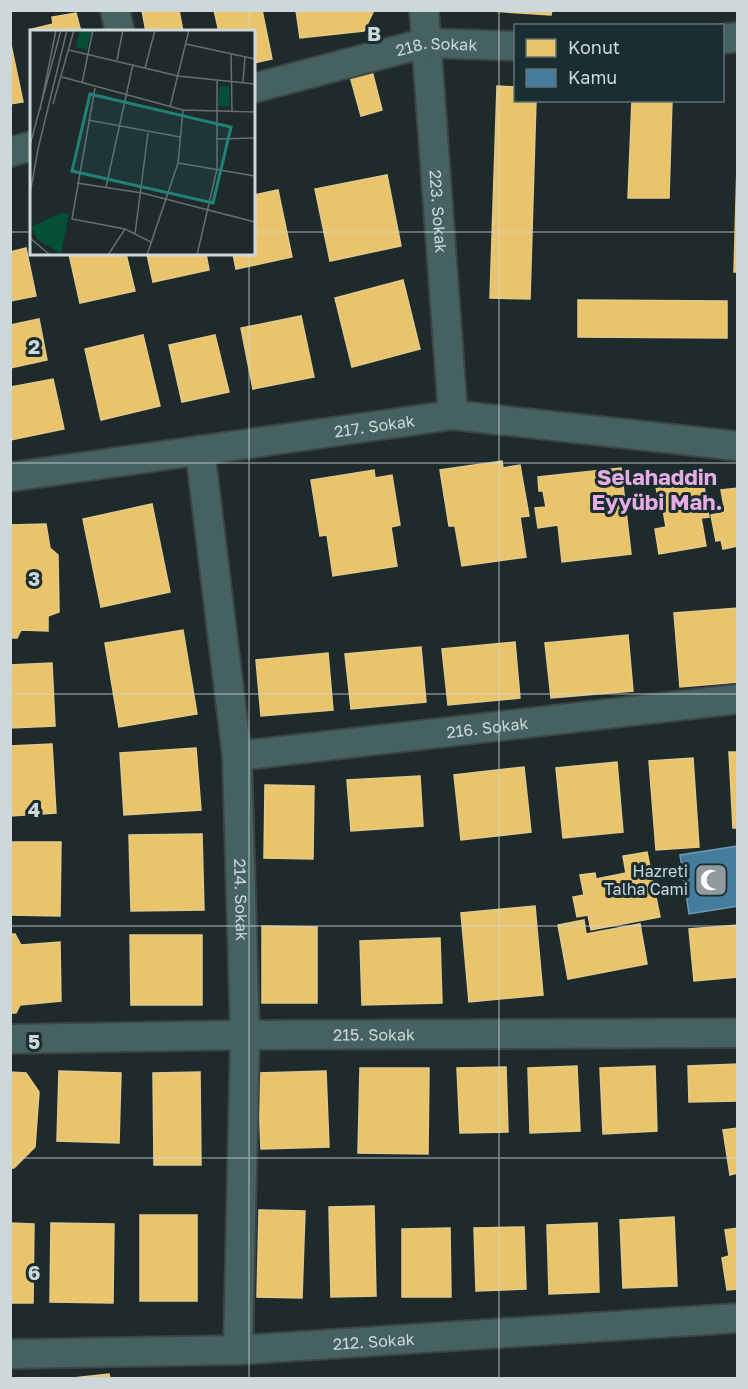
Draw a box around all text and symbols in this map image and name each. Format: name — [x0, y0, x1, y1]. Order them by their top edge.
text: B — [367, 21, 381, 45]
legend — [514, 24, 724, 102]
inset map — [30, 30, 255, 255]
street label: 218. Sokak — [393, 33, 478, 60]
text: Konut — [568, 36, 620, 58]
text: Kamu — [568, 66, 617, 88]
street label: 223. Sokak — [425, 169, 451, 254]
text: 2 — [28, 334, 40, 358]
street label: 217. Sokak — [333, 410, 416, 442]
district label: Selahaddin Eyyübi Mah. — [591, 463, 723, 515]
text: 3 — [28, 566, 40, 590]
street label: 216. Sokak — [445, 713, 529, 742]
text: 4 — [28, 797, 40, 821]
street label: 214. Sokak — [230, 858, 252, 941]
place label: Hazreti Talha Cami — [604, 861, 688, 899]
mosque icon: Hazreti Talha Cami — [693, 862, 729, 898]
street label: 215. Sokak — [333, 1024, 415, 1045]
text: 5 — [28, 1029, 40, 1053]
text: 6 — [28, 1260, 40, 1284]
street label: 212. Sokak — [332, 1329, 415, 1354]

